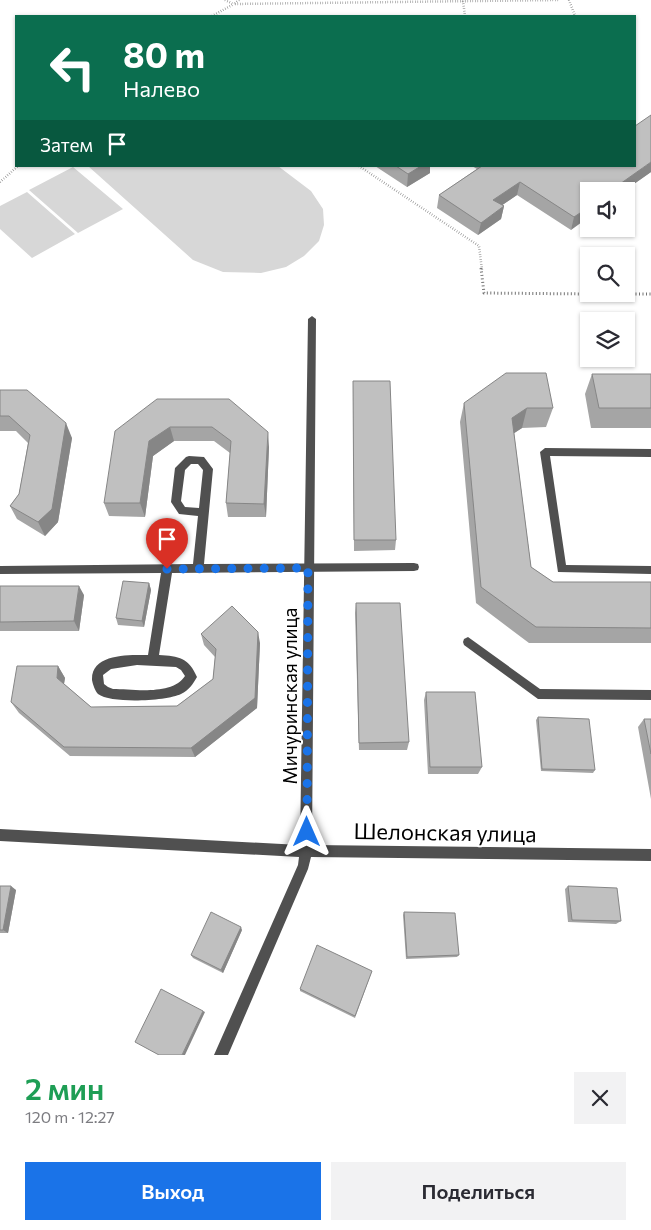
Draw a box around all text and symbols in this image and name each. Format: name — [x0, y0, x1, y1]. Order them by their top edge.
text: 80 m — [123, 32, 205, 75]
icon: left — [40, 35, 105, 100]
text: Налево — [123, 75, 200, 102]
icon: arrive — [103, 130, 131, 158]
text: Затем — [40, 133, 93, 156]
map controls — [580, 182, 635, 367]
button: sound — [580, 182, 635, 237]
button: search — [580, 247, 635, 302]
button: layers — [580, 312, 635, 367]
pin — [146, 518, 188, 569]
icon: arrive — [153, 525, 181, 553]
street label: Мичуринская улица — [278, 608, 301, 784]
position arrow — [280, 805, 332, 857]
street label: Шелонская улица — [353, 817, 537, 847]
text: 2 мин — [25, 1069, 104, 1106]
button: close — [574, 1072, 626, 1124]
text: 120 m · 12:27 — [25, 1107, 115, 1126]
button: Выход — [25, 1162, 321, 1220]
button: Поделиться — [331, 1162, 626, 1220]

